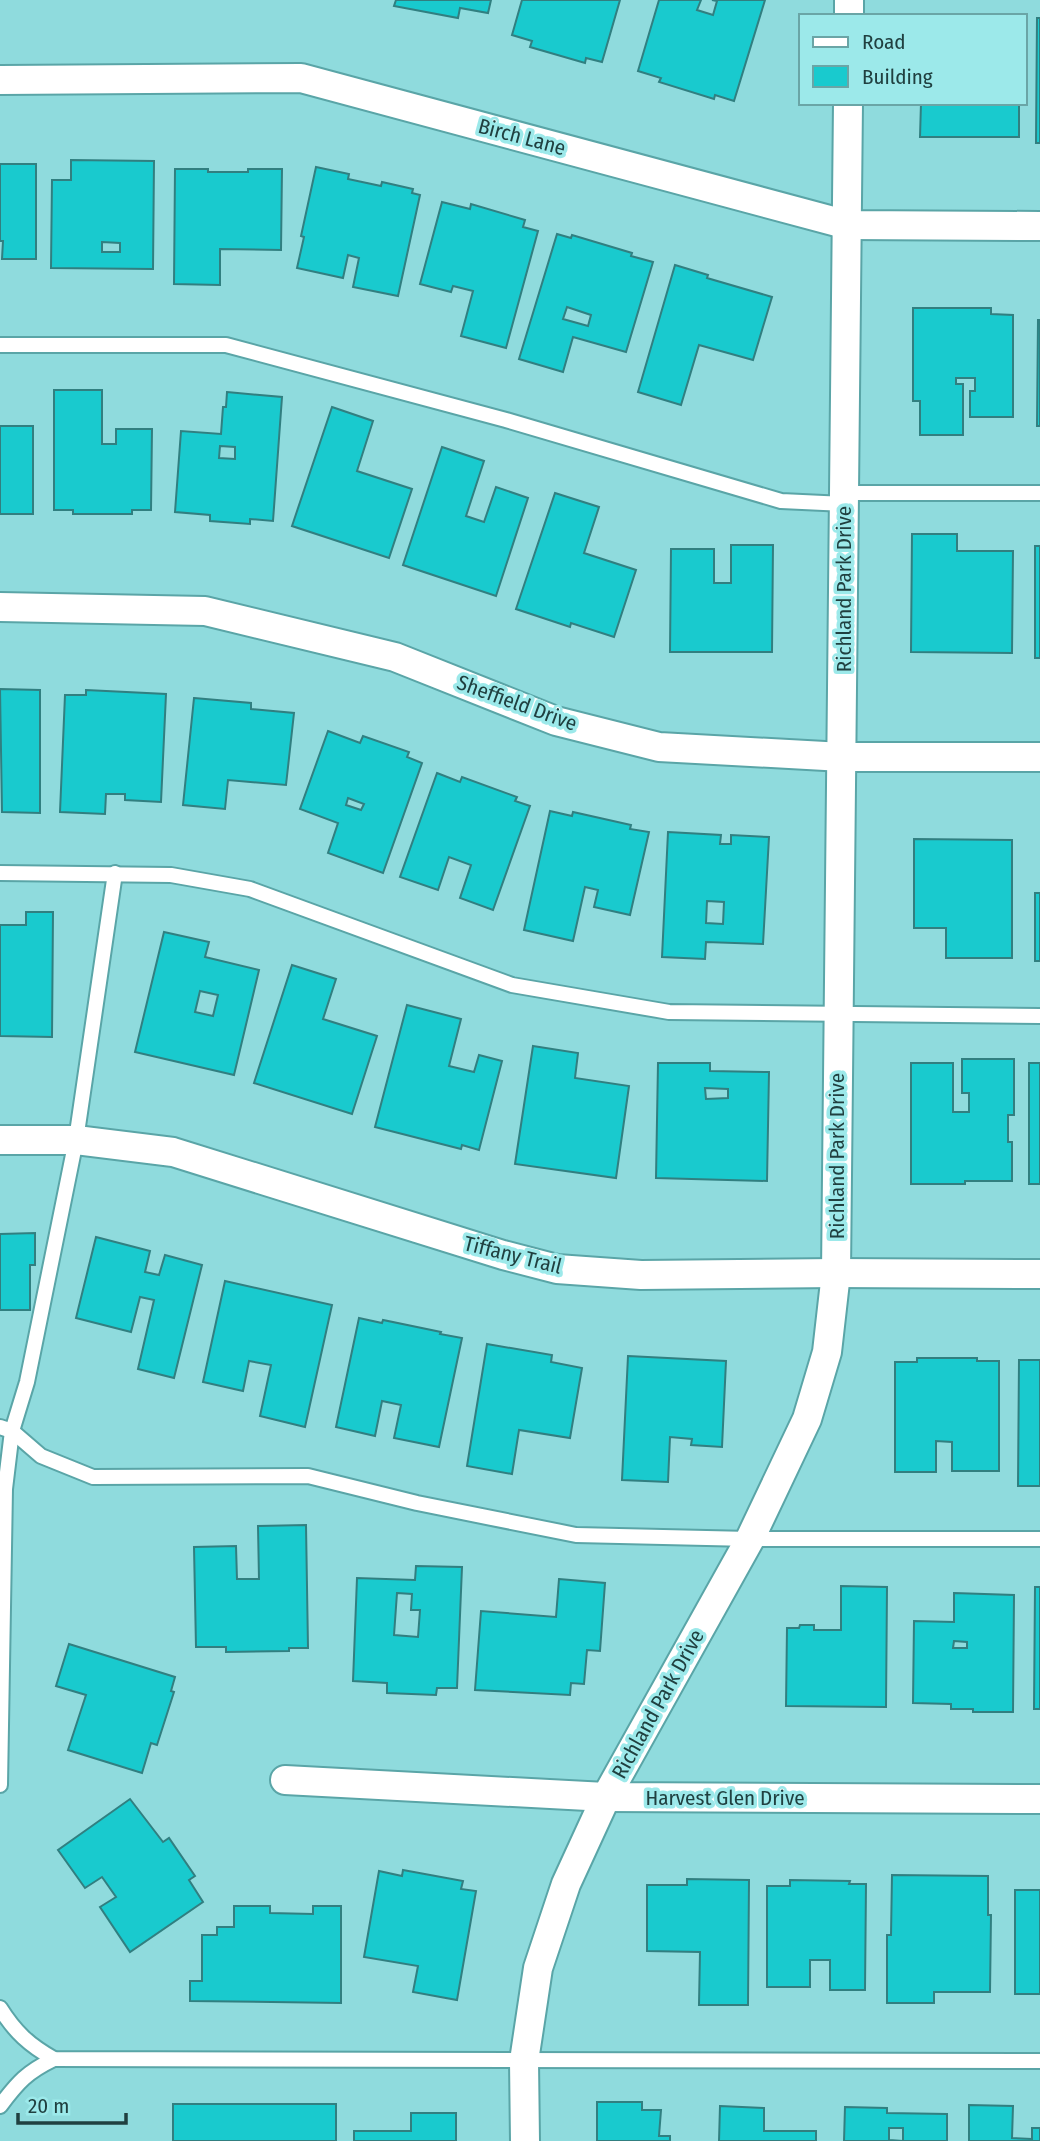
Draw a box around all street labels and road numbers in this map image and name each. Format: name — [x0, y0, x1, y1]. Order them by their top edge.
street label: Birch Lane — [475, 113, 569, 161]
street label: Richland Park Drive — [831, 506, 857, 672]
street label: Sheffield Drive — [453, 669, 581, 737]
street label: Richland Park Drive — [824, 1073, 850, 1239]
street label: Tiffany Trail — [461, 1230, 565, 1280]
street label: Richland Park Drive — [606, 1625, 710, 1783]
street label: Harvest Glen Drive — [645, 1785, 805, 1811]

